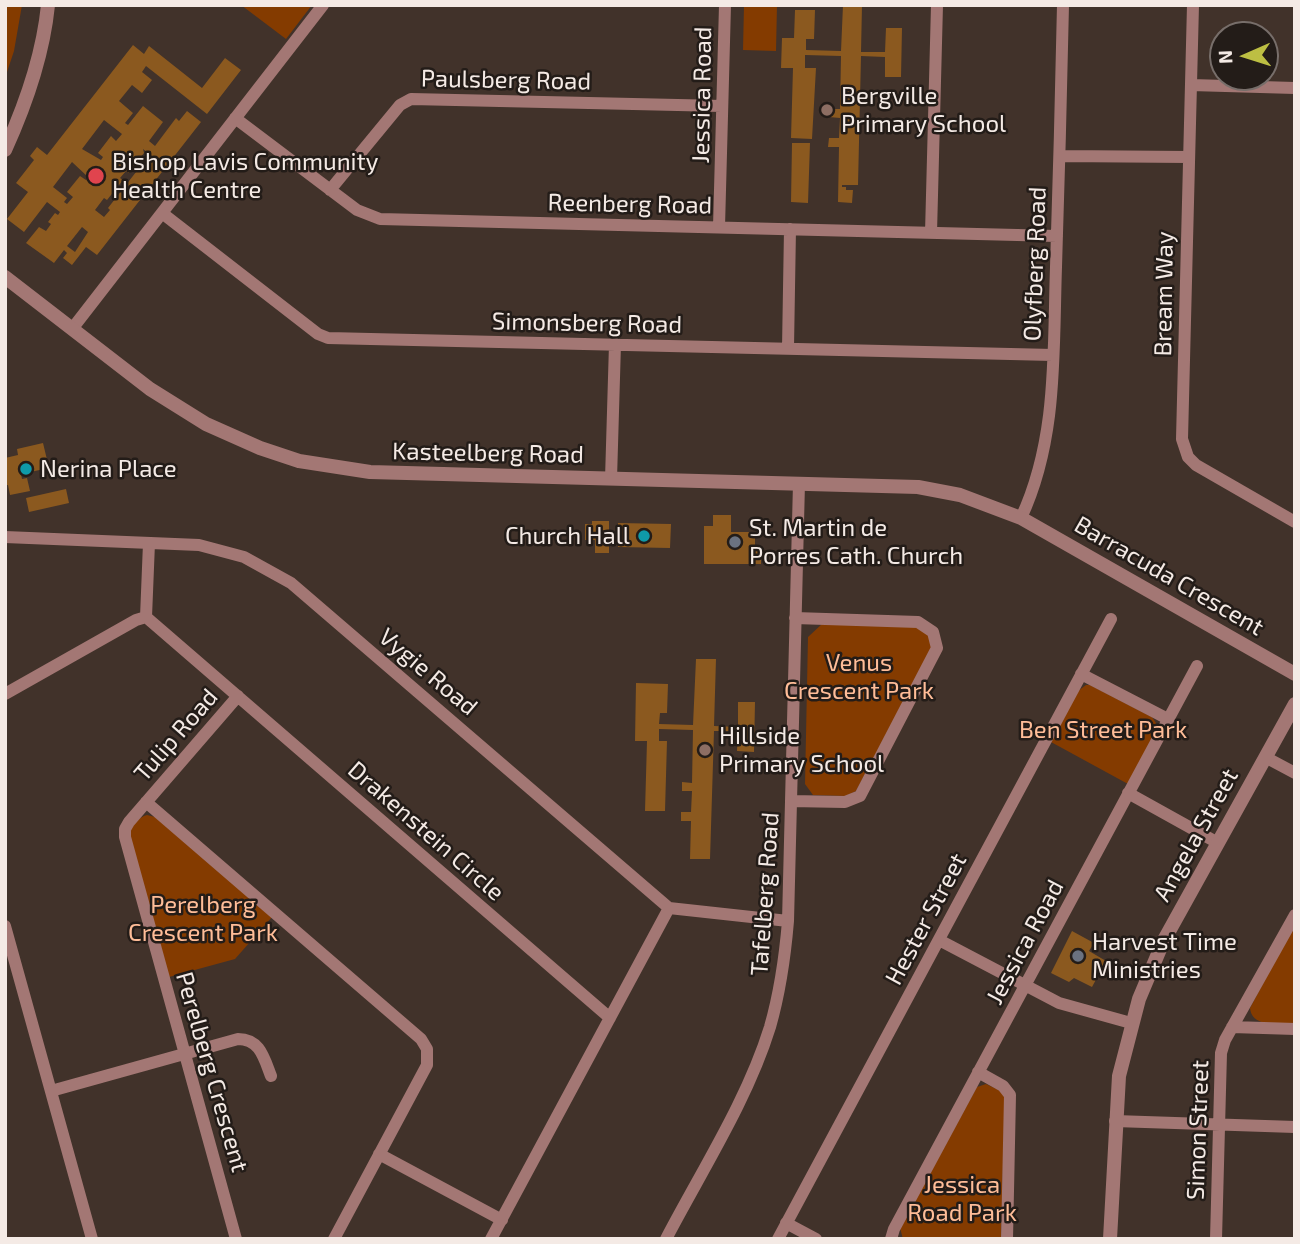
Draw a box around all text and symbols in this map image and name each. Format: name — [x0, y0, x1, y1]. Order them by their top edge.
north arrow — [1209, 21, 1279, 91]
street label: Jessica Road — [686, 26, 718, 164]
text: N — [1213, 50, 1236, 64]
street label: Paulsberg Road — [421, 64, 591, 96]
place label: Bergville Primary School — [841, 82, 1006, 138]
marker: Bergville Primary School — [819, 102, 835, 118]
place label: Bishop Lavis Community Health Centre — [112, 148, 378, 204]
marker: Bishop Lavis Community Health Centre — [86, 166, 106, 186]
street label: Olyfberg Road — [1018, 186, 1052, 342]
street label: Reenberg Road — [547, 188, 713, 220]
street label: Bream Way — [1149, 231, 1179, 357]
street label: Simonsberg Road — [492, 307, 682, 339]
street label: Kasteelberg Road — [392, 437, 584, 469]
place label: Nerina Place — [40, 455, 177, 483]
marker: Nerina Place — [18, 461, 34, 477]
street label: Barracuda Crescent — [1069, 510, 1269, 642]
place label: St. Martin de Porres Cath. Church — [749, 514, 963, 570]
place label: Church Hall — [505, 522, 630, 550]
marker: Church Hall — [636, 528, 652, 544]
marker: St. Martin de Porres Cath. Church — [727, 534, 743, 550]
street label: Vygie Road — [373, 622, 483, 722]
park label: Venus Crescent Park — [784, 649, 934, 705]
street label: Tulip Road — [128, 683, 224, 787]
park label: Ben Street Park — [1019, 716, 1187, 744]
place label: Hillside Primary School — [719, 722, 884, 778]
marker: Hillside Primary School — [697, 742, 713, 758]
street label: Drakenstein Circle — [342, 755, 510, 907]
street label: Angela Street — [1148, 764, 1244, 906]
street label: Tafelberg Road — [745, 811, 785, 977]
street label: Hester Street — [879, 848, 973, 990]
street label: Jessica Road — [980, 875, 1070, 1009]
park label: Perelberg Crescent Park — [128, 891, 278, 947]
place label: Harvest Time Ministries — [1092, 928, 1237, 984]
marker: Harvest Time Ministries — [1070, 948, 1086, 964]
street label: Perelberg Crescent — [170, 969, 254, 1175]
street label: Simon Street — [1181, 1060, 1215, 1200]
park label: Jessica Road Park — [907, 1171, 1017, 1227]

